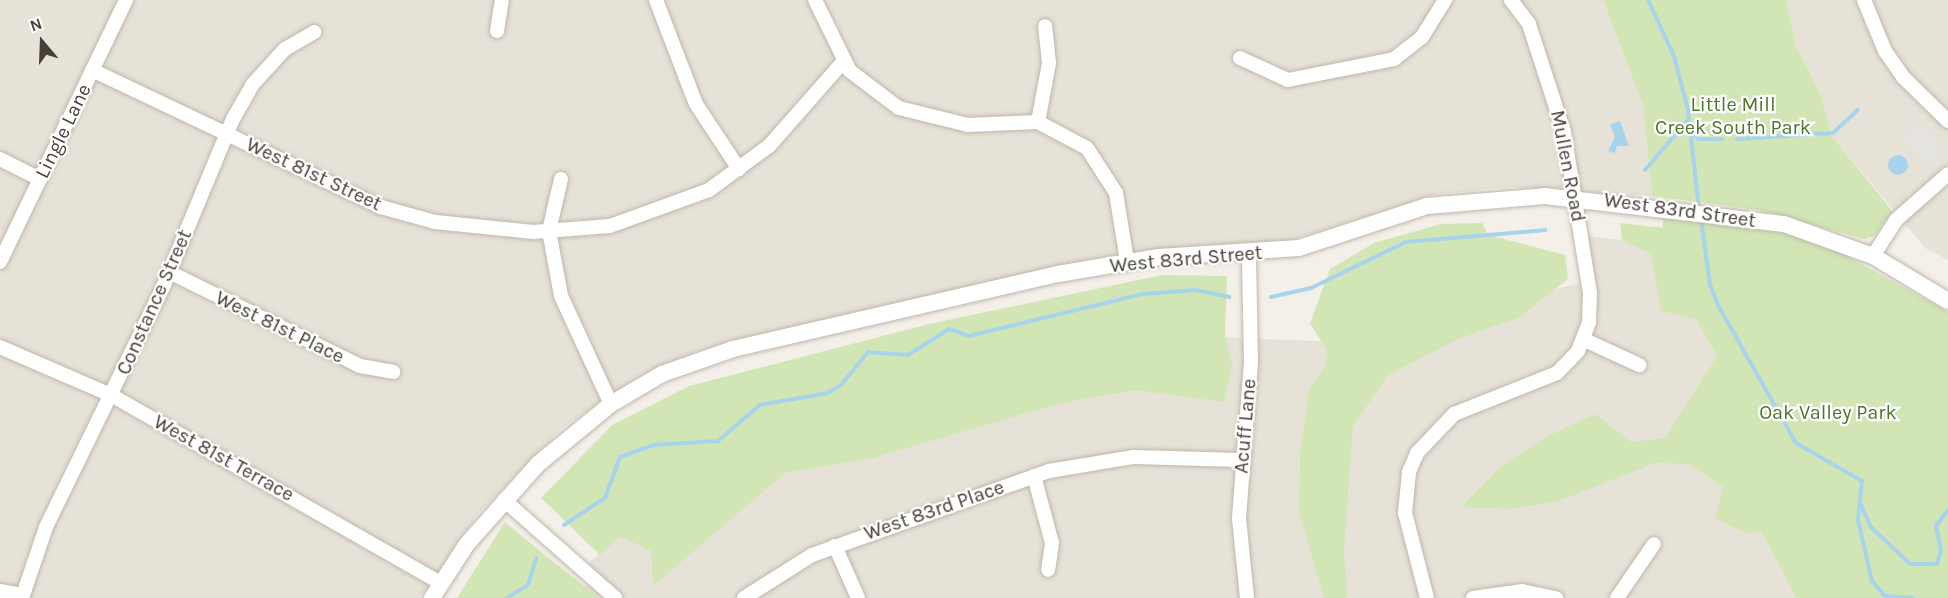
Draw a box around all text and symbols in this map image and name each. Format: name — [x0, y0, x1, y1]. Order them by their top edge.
north arrow — [12, 12, 72, 72]
text: N — [27, 14, 44, 35]
street label: Lingle Lane — [30, 80, 96, 182]
park label: Little Mill Creek South Park — [1655, 93, 1811, 140]
street label: Mullen Road — [1545, 108, 1591, 224]
street label: West 81st Street — [242, 132, 386, 216]
street label: West 83rd Street — [1603, 187, 1757, 233]
street label: Constance Street — [111, 226, 197, 378]
street label: West 83rd Street — [1109, 240, 1263, 278]
street label: West 81st Place — [212, 285, 348, 369]
street label: Acuff Lane — [1229, 378, 1261, 474]
park label: Oak Valley Park — [1759, 400, 1897, 424]
street label: West 81st Terrace — [150, 409, 298, 507]
street label: West 83rd Place — [861, 475, 1007, 545]

